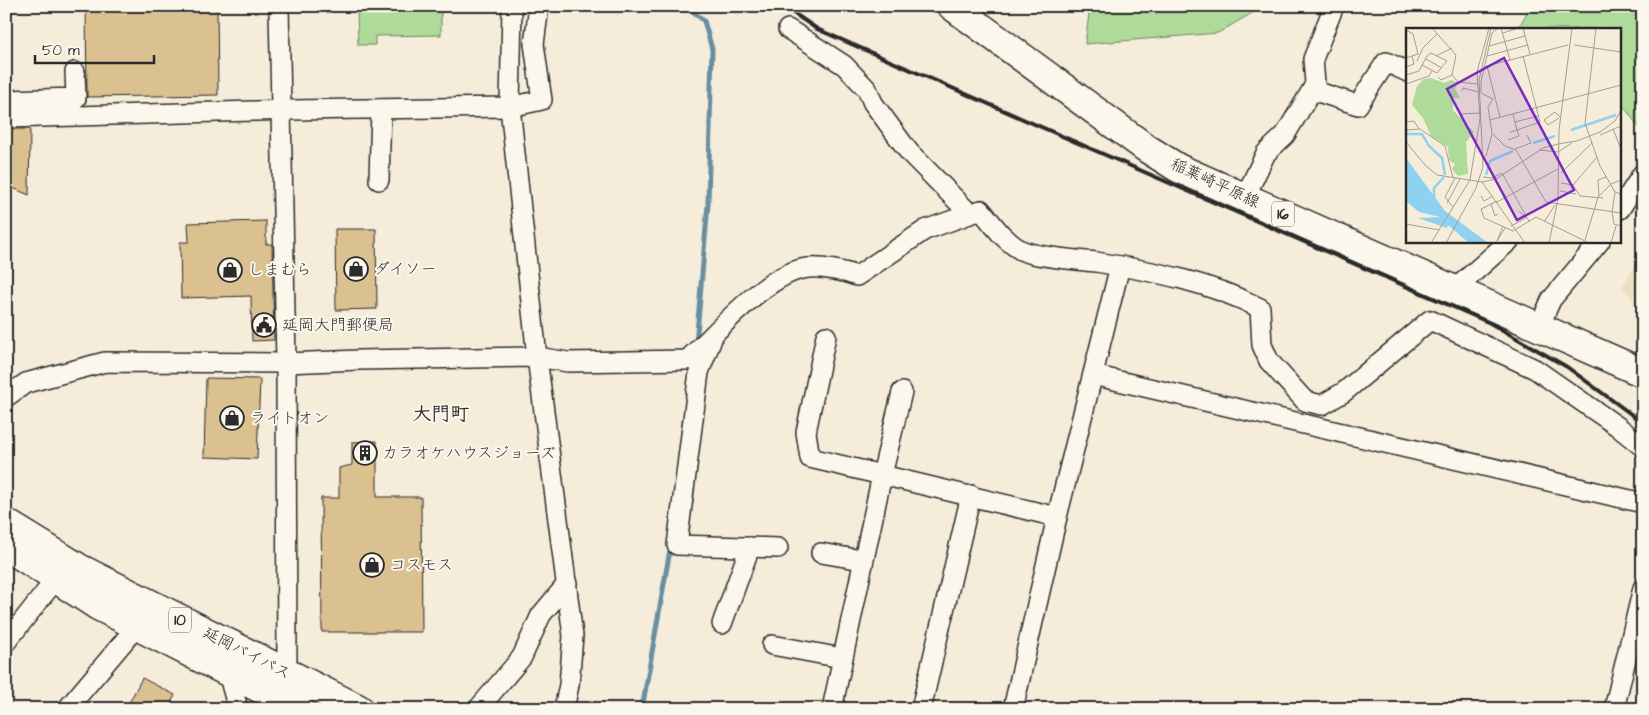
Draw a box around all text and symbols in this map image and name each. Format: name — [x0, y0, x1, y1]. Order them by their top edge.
inset map — [1406, 28, 1622, 242]
scale bar — [35, 32, 154, 64]
text: 50 m — [42, 40, 80, 61]
street label: 稲葉崎平原線 — [1167, 153, 1263, 213]
road number: 16 — [1272, 202, 1294, 226]
shop icon: ダイソー — [343, 256, 369, 282]
shop icon: しまむら — [217, 257, 243, 283]
place label: ダイソー — [374, 258, 436, 280]
place label: しまむら — [248, 259, 312, 281]
public building icon: 延岡大門郵便局 — [251, 312, 277, 338]
place label: 延岡大門郵便局 — [282, 314, 394, 336]
district label: 大門町 — [412, 401, 470, 428]
shop icon: ライトオン — [219, 405, 245, 431]
place label: ライトオン — [250, 407, 329, 429]
building icon: カラオケハウスジョーズ — [352, 440, 378, 466]
place label: カラオケハウスジョーズ — [382, 442, 555, 464]
shop icon: コスモス — [359, 552, 385, 578]
place label: コスモス — [390, 554, 453, 576]
road number: 10 — [169, 608, 191, 632]
street label: 延岡バイパス — [199, 621, 295, 685]

